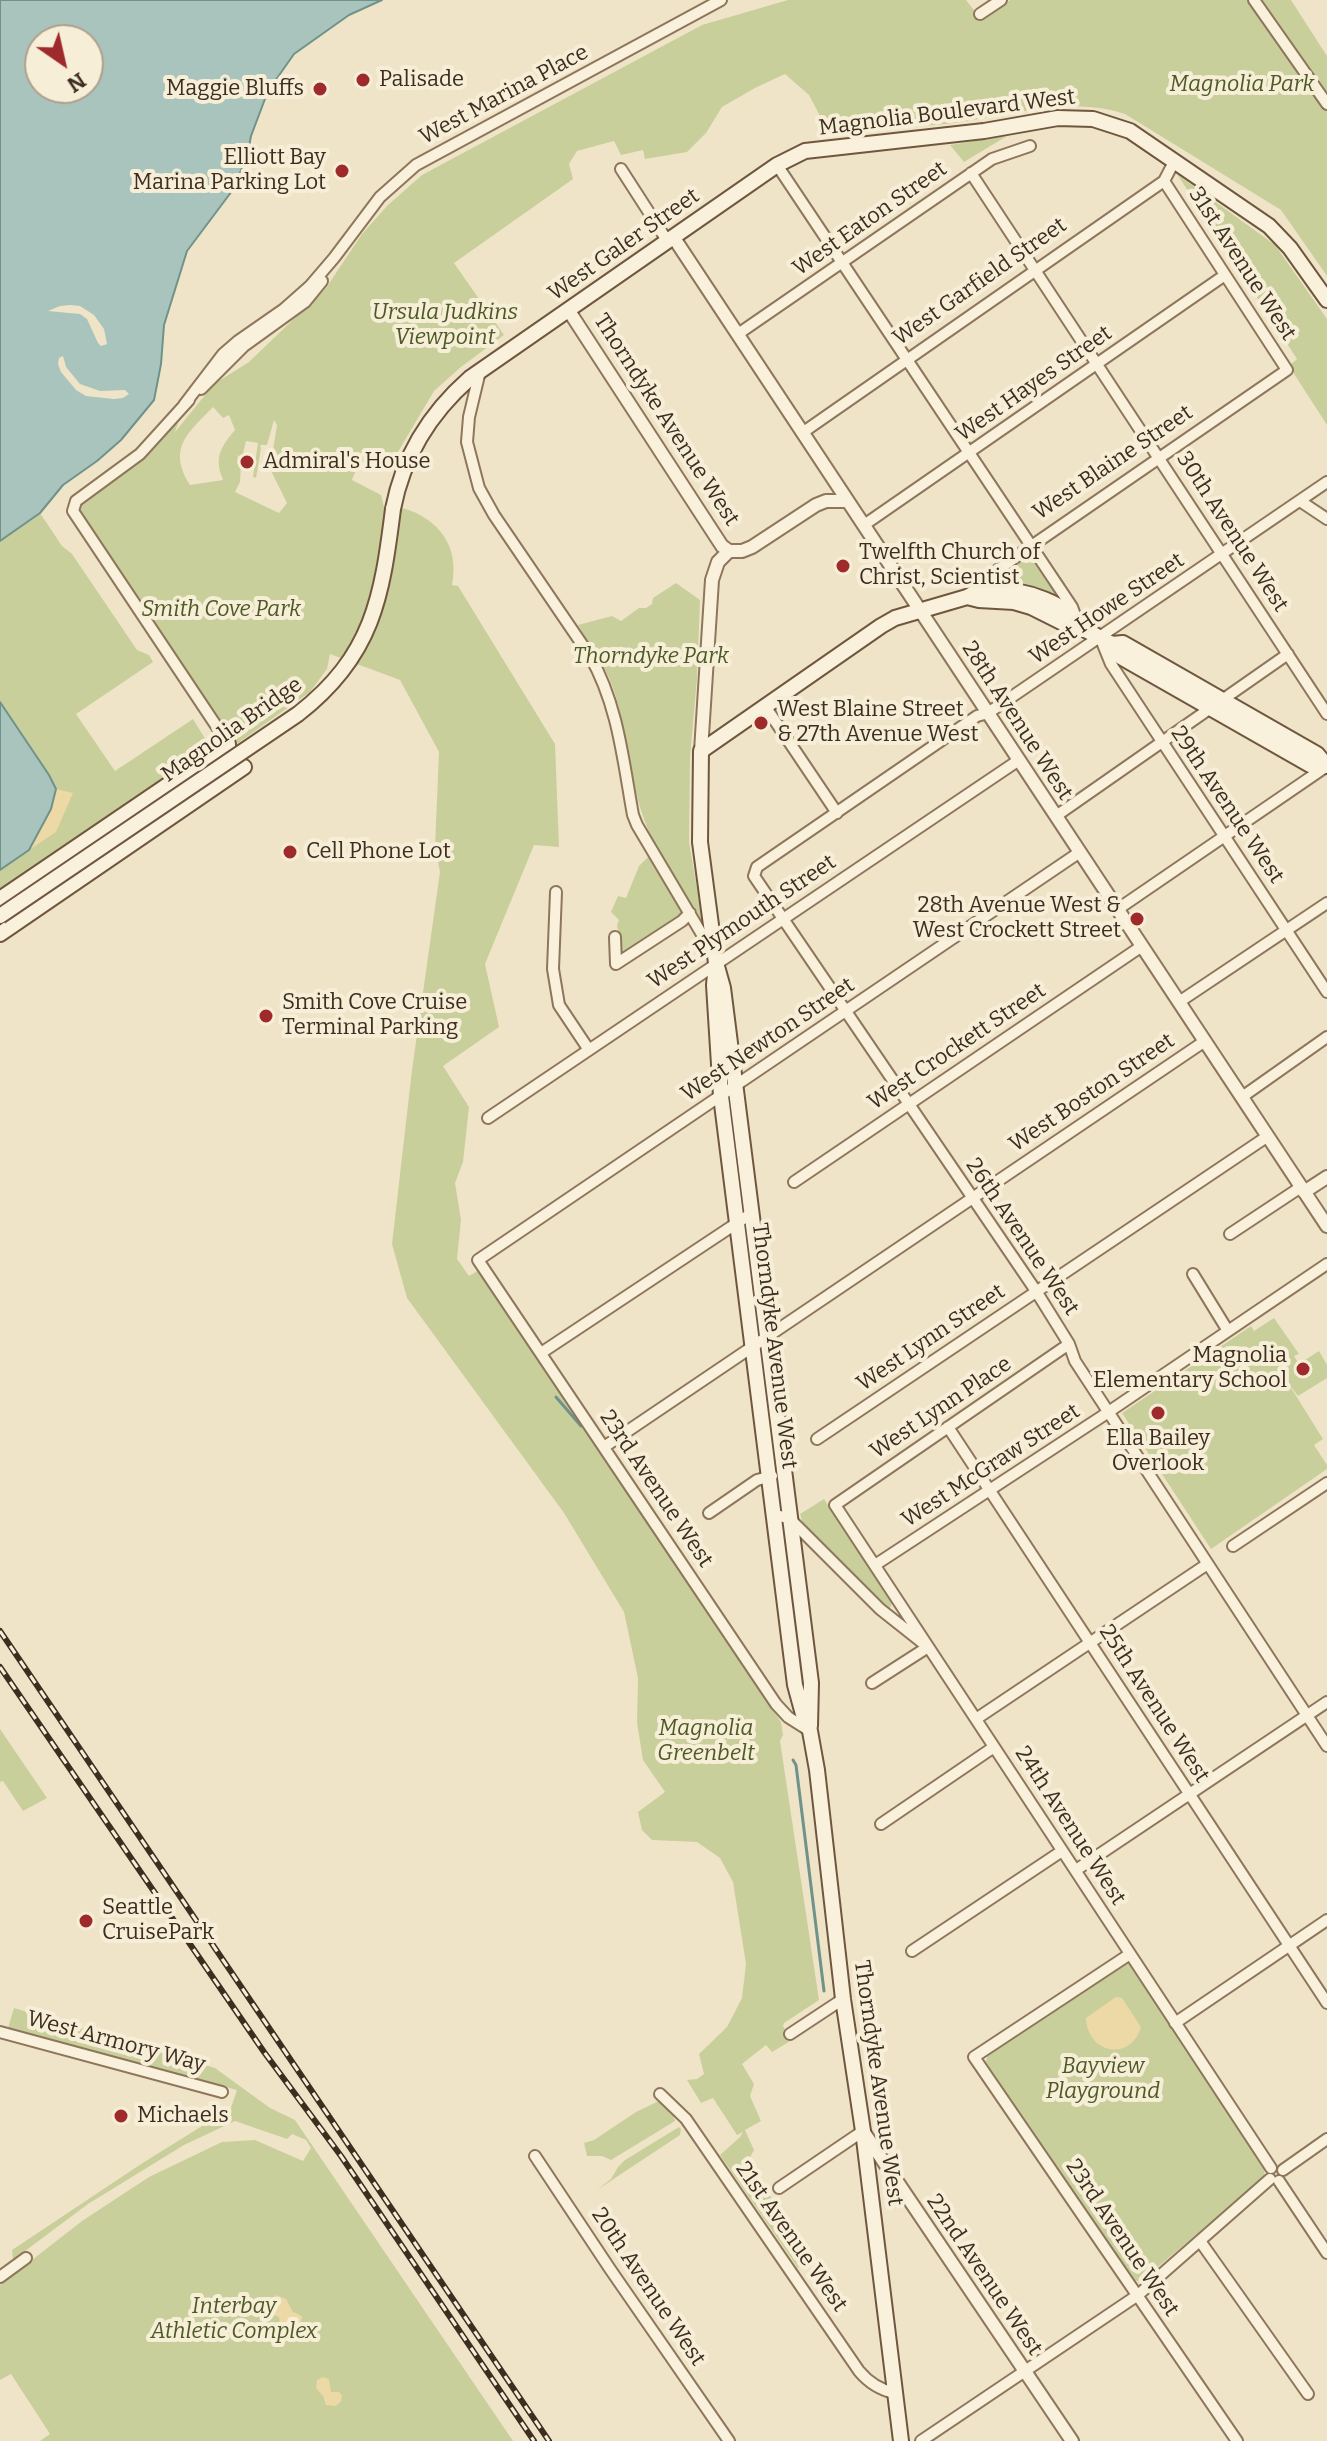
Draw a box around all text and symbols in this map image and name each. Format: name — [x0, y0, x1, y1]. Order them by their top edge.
north arrow — [24, 24, 104, 104]
street label: West Marina Place — [415, 39, 593, 151]
text: N — [62, 67, 91, 99]
place label: Palisade — [379, 67, 464, 93]
marker: Palisade — [354, 71, 372, 89]
park label: Magnolia Park — [1170, 72, 1314, 98]
place label: Maggie Bluffs — [166, 76, 304, 102]
marker: Maggie Bluffs — [311, 80, 329, 98]
street label: Magnolia Boulevard West — [817, 84, 1077, 142]
place label: Elliott Bay Marina Parking Lot — [133, 145, 326, 196]
street label: West Eaton Street — [788, 156, 952, 282]
marker: Elliott Bay Marina Parking Lot — [333, 162, 351, 180]
street label: 31st Avenue West — [1183, 182, 1301, 346]
street label: West Galer Street — [543, 183, 705, 307]
street label: West Garfield Street — [888, 212, 1072, 352]
park label: Ursula Judkins Viewpoint — [372, 300, 518, 352]
street label: Thorndyke Avenue West — [587, 309, 745, 531]
street label: West Hayes Street — [951, 320, 1117, 448]
street label: West Blaine Street — [1028, 400, 1198, 526]
street label: 30th Avenue West — [1170, 447, 1294, 617]
place label: Admiral's House — [263, 449, 431, 475]
marker: Admiral's House — [238, 453, 256, 471]
place label: Twelfth Church of Christ, Scientist — [859, 540, 1040, 592]
street label: West Howe Street — [1025, 547, 1189, 671]
marker: Twelfth Church of Christ, Scientist — [834, 557, 852, 575]
park label: Smith Cove Park — [141, 597, 301, 623]
street label: 28th Avenue West — [956, 637, 1078, 805]
park label: Thorndyke Park — [573, 644, 729, 670]
street label: Magnolia Bridge — [157, 672, 307, 788]
place label: West Blaine Street & 27th Avenue West — [777, 697, 978, 748]
marker: West Blaine Street & 27th Avenue West — [752, 714, 770, 732]
street label: 29th Avenue West — [1165, 721, 1289, 889]
place label: Cell Phone Lot — [306, 839, 451, 865]
marker: Cell Phone Lot — [281, 843, 299, 861]
street label: West Plymouth Street — [643, 849, 841, 995]
place label: 28th Avenue West & West Crockett Street — [913, 893, 1121, 944]
marker: 28th Avenue West & West Crockett Street — [1128, 910, 1146, 928]
street label: West Newton Street — [676, 972, 860, 1108]
street label: West Crockett Street — [863, 978, 1051, 1116]
place label: Smith Cove Cruise Terminal Parking — [282, 990, 467, 1042]
marker: Smith Cove Cruise Terminal Parking — [257, 1007, 275, 1025]
street label: West Boston Street — [1004, 1028, 1180, 1158]
street label: 26th Avenue West — [960, 1153, 1084, 1321]
street label: Thorndyke Avenue West — [746, 1221, 802, 1471]
street label: West Lynn Street — [852, 1279, 1010, 1397]
place label: Magnolia Elementary School — [1093, 1343, 1287, 1394]
street label: West Lynn Place — [865, 1351, 1017, 1465]
marker: Magnolia Elementary School — [1294, 1360, 1312, 1378]
street label: West McGraw Street — [897, 1399, 1085, 1533]
marker: Ella Bailey Overlook — [1149, 1404, 1167, 1422]
street label: 23rd Avenue West — [594, 1405, 718, 1573]
place label: Ella Bailey Overlook — [1106, 1426, 1210, 1478]
street label: 25th Avenue West — [1093, 1620, 1215, 1788]
park label: Magnolia Greenbelt — [657, 1716, 755, 1768]
street label: 24th Avenue West — [1009, 1742, 1131, 1910]
place label: Seattle CruisePark — [102, 1895, 214, 1946]
marker: Seattle CruisePark — [77, 1912, 95, 1930]
street label: Thorndyke Avenue West — [848, 1958, 908, 2208]
street label: West Armory Way — [24, 2005, 208, 2079]
park label: Bayview Playground — [1046, 2054, 1160, 2106]
place label: Michaels — [137, 2103, 229, 2129]
marker: Michaels — [112, 2107, 130, 2125]
street label: 23rd Avenue West — [1060, 2154, 1184, 2322]
street label: 21st Avenue West — [729, 2157, 853, 2317]
street label: 22nd Avenue West — [920, 2189, 1048, 2361]
street label: 20th Avenue West — [585, 2203, 711, 2371]
park label: Interbay Athletic Complex — [151, 2294, 317, 2346]

